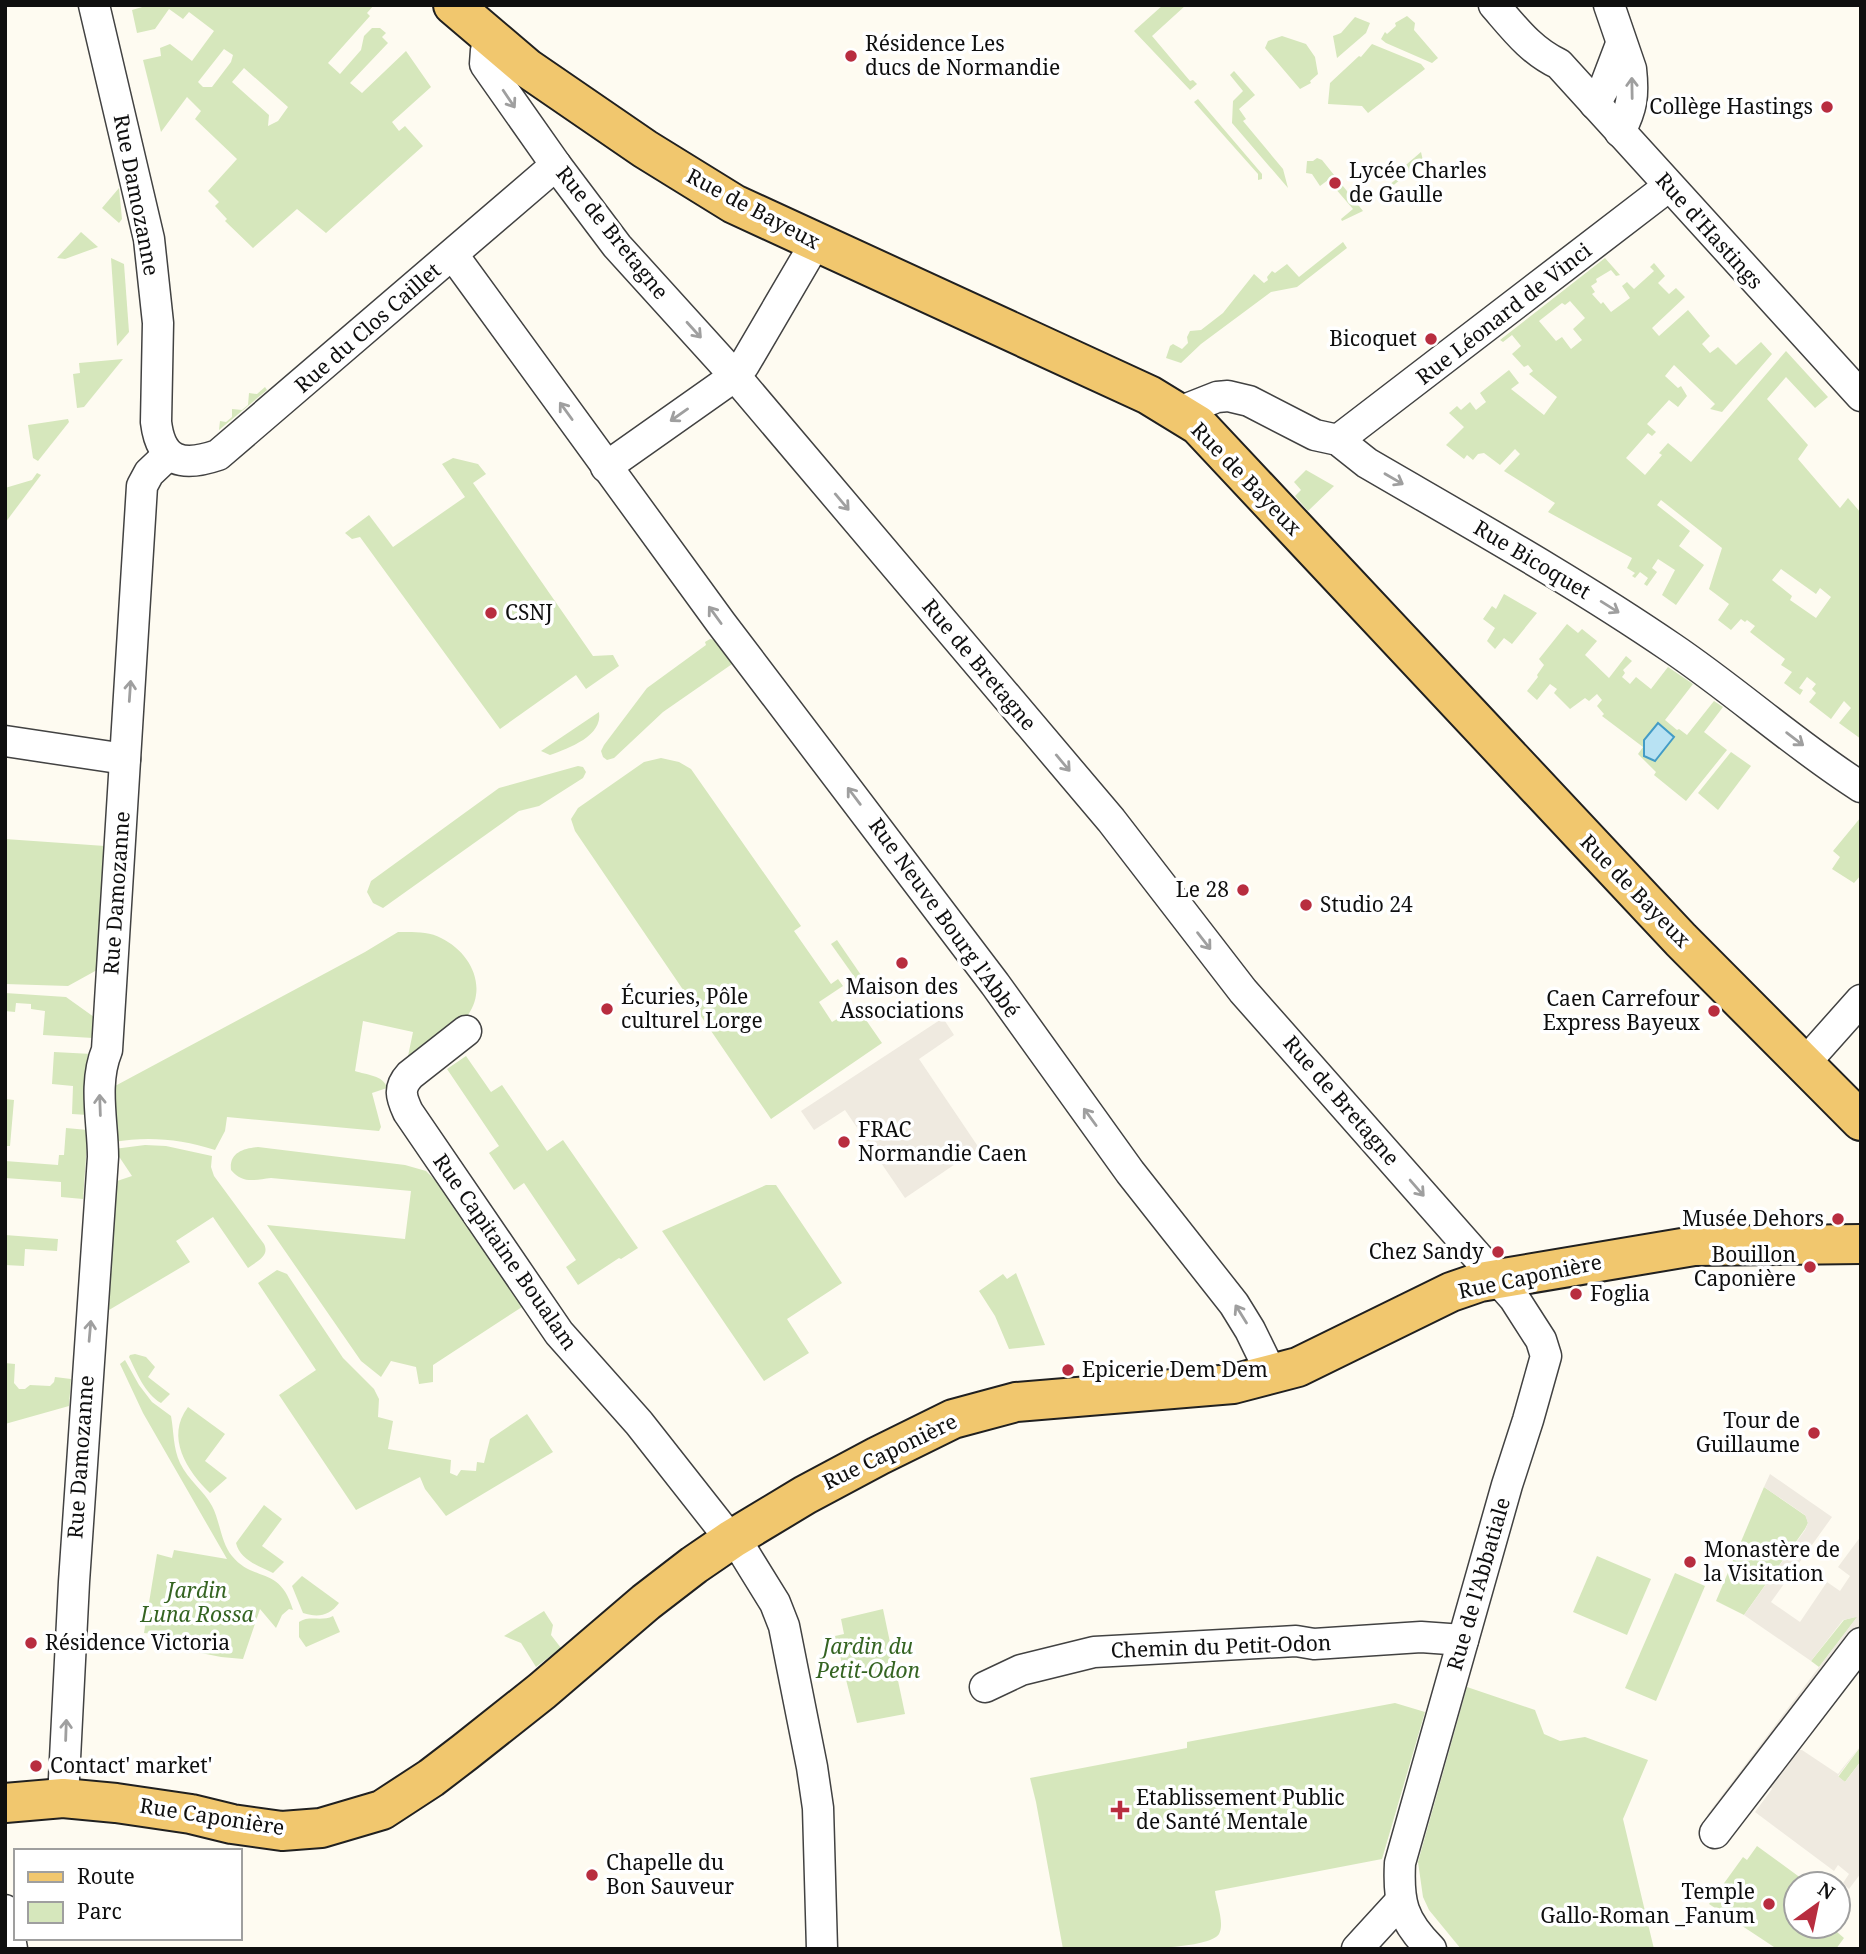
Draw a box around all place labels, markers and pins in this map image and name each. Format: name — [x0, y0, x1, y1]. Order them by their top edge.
place label: Résidence Les ducs de Normandie — [865, 29, 1060, 81]
marker: Résidence Les ducs de Normandie — [843, 48, 859, 64]
place label: Collège Hastings — [1649, 92, 1813, 120]
marker: Collège Hastings — [1819, 99, 1835, 115]
place label: Lycée Charles de Gaulle — [1349, 156, 1487, 208]
marker: Lycée Charles de Gaulle — [1327, 175, 1343, 191]
place label: Bicoquet — [1329, 324, 1417, 352]
marker: Bicoquet — [1423, 331, 1439, 347]
place label: CSNJ — [505, 598, 553, 626]
marker: CSNJ — [483, 605, 499, 621]
place label: Le 28 — [1176, 875, 1229, 903]
marker: Le 28 — [1235, 882, 1251, 898]
place label: Studio 24 — [1320, 890, 1413, 918]
marker: Studio 24 — [1298, 897, 1314, 913]
marker: Maison des Associations — [894, 955, 910, 971]
place label: Maison des Associations — [840, 972, 964, 1024]
place label: Écuries, Pôle culturel Lorge — [621, 982, 763, 1034]
place label: Caen Carrefour Express Bayeux — [1543, 984, 1701, 1036]
marker: Écuries, Pôle culturel Lorge — [599, 1001, 615, 1017]
marker: Caen Carrefour Express Bayeux — [1706, 1003, 1722, 1019]
place label: FRAC Normandie Caen — [858, 1115, 1027, 1167]
marker: FRAC Normandie Caen — [836, 1134, 852, 1150]
place label: Musée Dehors — [1682, 1204, 1824, 1232]
marker: Musée Dehors — [1830, 1211, 1846, 1227]
place label: Chez Sandy — [1369, 1237, 1484, 1265]
place label: Bouillon Caponière — [1694, 1240, 1796, 1292]
marker: Chez Sandy — [1490, 1244, 1506, 1260]
marker: Bouillon Caponière — [1802, 1259, 1818, 1275]
place label: Foglia — [1590, 1279, 1650, 1307]
marker: Foglia — [1568, 1286, 1584, 1302]
place label: Epicerie Dem Dem — [1082, 1355, 1268, 1383]
marker: Epicerie Dem Dem — [1060, 1362, 1076, 1378]
place label: Tour de Guillaume — [1696, 1406, 1800, 1458]
marker: Tour de Guillaume — [1806, 1425, 1822, 1441]
place label: Monastère de la Visitation — [1704, 1535, 1840, 1587]
marker: Monastère de la Visitation — [1682, 1554, 1698, 1570]
place label: Résidence Victoria — [45, 1628, 230, 1656]
marker: Résidence Victoria — [23, 1635, 39, 1651]
place label: Contact' market' — [50, 1751, 212, 1779]
marker: Contact' market' — [28, 1758, 44, 1774]
place label: Etablissement Public de Santé Mentale — [1136, 1783, 1345, 1835]
marker: Etablissement Public de Santé Mentale — [1110, 1800, 1130, 1820]
place label: Chapelle du Bon Sauveur — [606, 1848, 734, 1900]
marker: Chapelle du Bon Sauveur — [584, 1867, 600, 1883]
place label: Temple Gallo-Roman _Fanum — [1540, 1877, 1755, 1929]
marker: Temple Gallo-Roman _Fanum — [1761, 1896, 1777, 1912]

